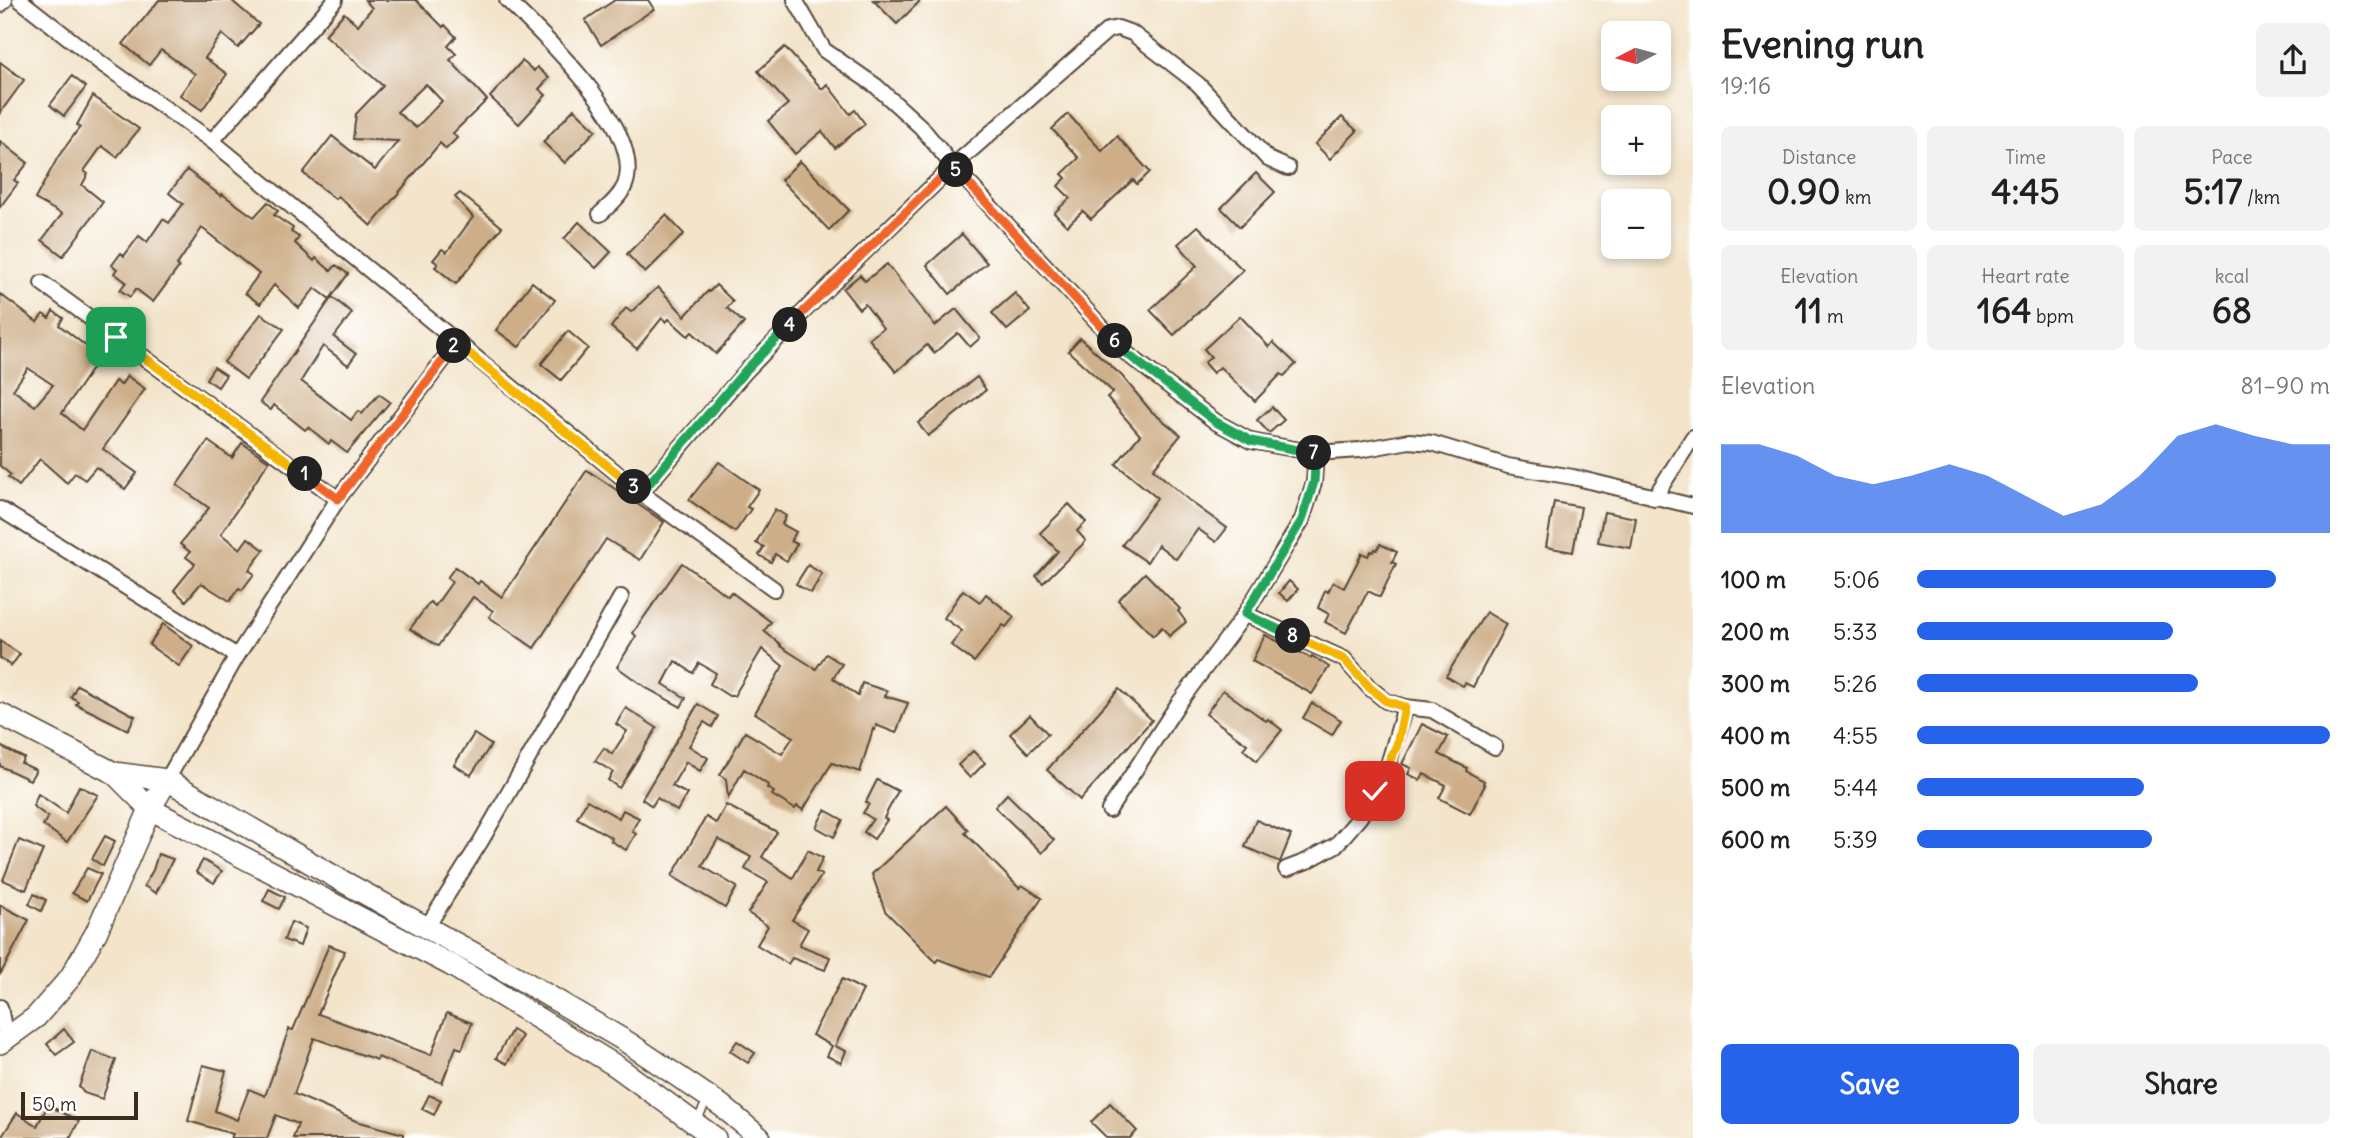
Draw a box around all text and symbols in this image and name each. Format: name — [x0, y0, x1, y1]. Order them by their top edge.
north arrow — [1601, 21, 1671, 91]
map controls — [1601, 21, 1671, 259]
text: Evening run — [1721, 21, 1924, 68]
button: share — [2256, 23, 2330, 97]
text: 19:16 — [1721, 71, 1771, 100]
button: + — [1601, 105, 1671, 175]
text: Distance — [1782, 145, 1856, 169]
text: Time — [2005, 145, 2046, 169]
text: Pace — [2211, 145, 2252, 169]
pin: 5 — [939, 152, 974, 188]
text: 5 — [950, 157, 961, 181]
text: 0.90 — [1767, 169, 1840, 213]
text: 4:45 — [1991, 169, 2060, 213]
text: 5:17 — [2183, 169, 2242, 213]
text: km — [1840, 185, 1871, 209]
text: /km — [2242, 185, 2280, 209]
button: − — [1601, 189, 1671, 259]
text: Elevation — [1780, 264, 1858, 288]
text: Heart rate — [1981, 264, 2070, 288]
text: kcal — [2215, 264, 2249, 288]
text: 11 — [1795, 288, 1822, 332]
text: 164 — [1977, 288, 2031, 332]
text: 68 — [2212, 288, 2252, 332]
text: m — [1822, 304, 1844, 328]
text: bpm — [2031, 304, 2074, 328]
pin — [86, 307, 146, 367]
pin: 4 — [772, 308, 808, 342]
text: 4 — [784, 312, 795, 336]
icon: arrive — [97, 318, 135, 356]
pin: 6 — [1098, 324, 1132, 358]
pin: 2 — [436, 328, 472, 364]
text: 6 — [1109, 328, 1120, 352]
text: 2 — [448, 333, 459, 357]
text: Elevation — [1721, 371, 1815, 400]
text: 81–90 m — [2241, 371, 2330, 400]
pin: 7 — [1296, 435, 1332, 470]
text: 7 — [1309, 440, 1318, 464]
pin: 1 — [288, 456, 322, 491]
text: 1 — [301, 461, 308, 485]
pin: 3 — [616, 470, 652, 504]
text: 3 — [628, 474, 639, 498]
text: 100 m — [1721, 565, 1786, 594]
text: 5:06 — [1833, 565, 1880, 594]
text: 200 m — [1721, 617, 1790, 646]
text: 5:33 — [1833, 617, 1878, 646]
pin: 8 — [1276, 618, 1310, 654]
text: 8 — [1287, 623, 1298, 647]
text: 300 m — [1721, 669, 1790, 698]
text: 5:26 — [1833, 669, 1877, 698]
text: 400 m — [1721, 721, 1790, 750]
text: 4:55 — [1833, 721, 1878, 750]
pin — [1345, 761, 1405, 821]
icon: check — [1356, 772, 1394, 810]
text: 500 m — [1721, 773, 1790, 802]
text: 5:44 — [1833, 773, 1878, 802]
text: 600 m — [1721, 825, 1790, 854]
text: 5:39 — [1833, 825, 1878, 854]
button: Save — [1721, 1044, 2019, 1124]
button: Share — [2033, 1044, 2330, 1124]
scale bar — [21, 1089, 138, 1121]
text: 50 m — [32, 1092, 77, 1116]

